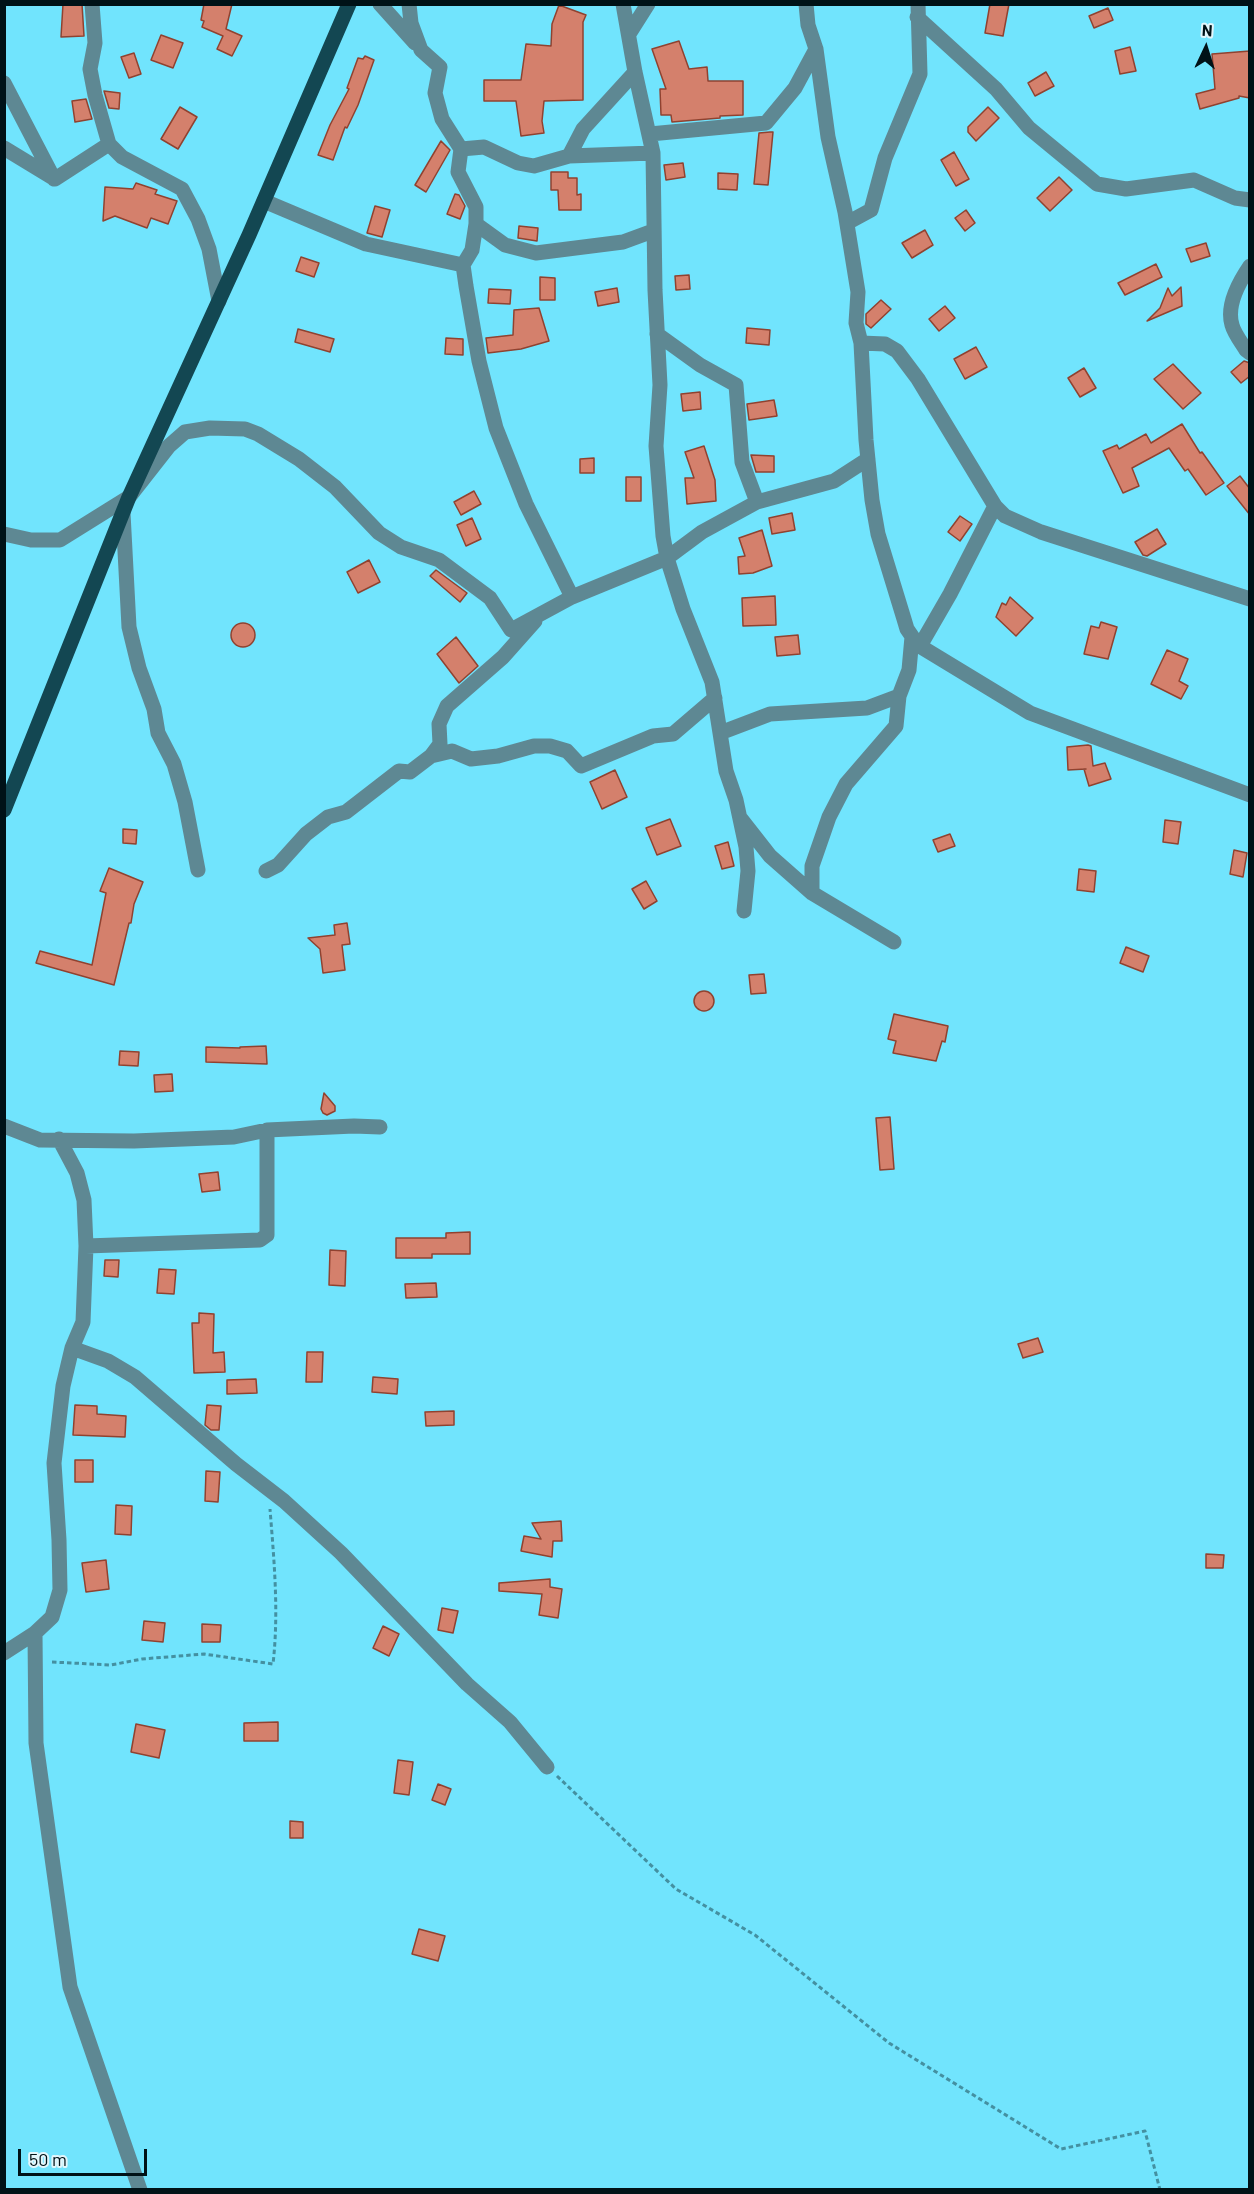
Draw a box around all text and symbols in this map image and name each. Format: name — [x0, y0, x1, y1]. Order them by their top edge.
north arrow — [1176, 18, 1236, 78]
text: N — [1201, 20, 1213, 39]
scale bar — [21, 2137, 150, 2175]
text: 50 m — [29, 2148, 67, 2170]

